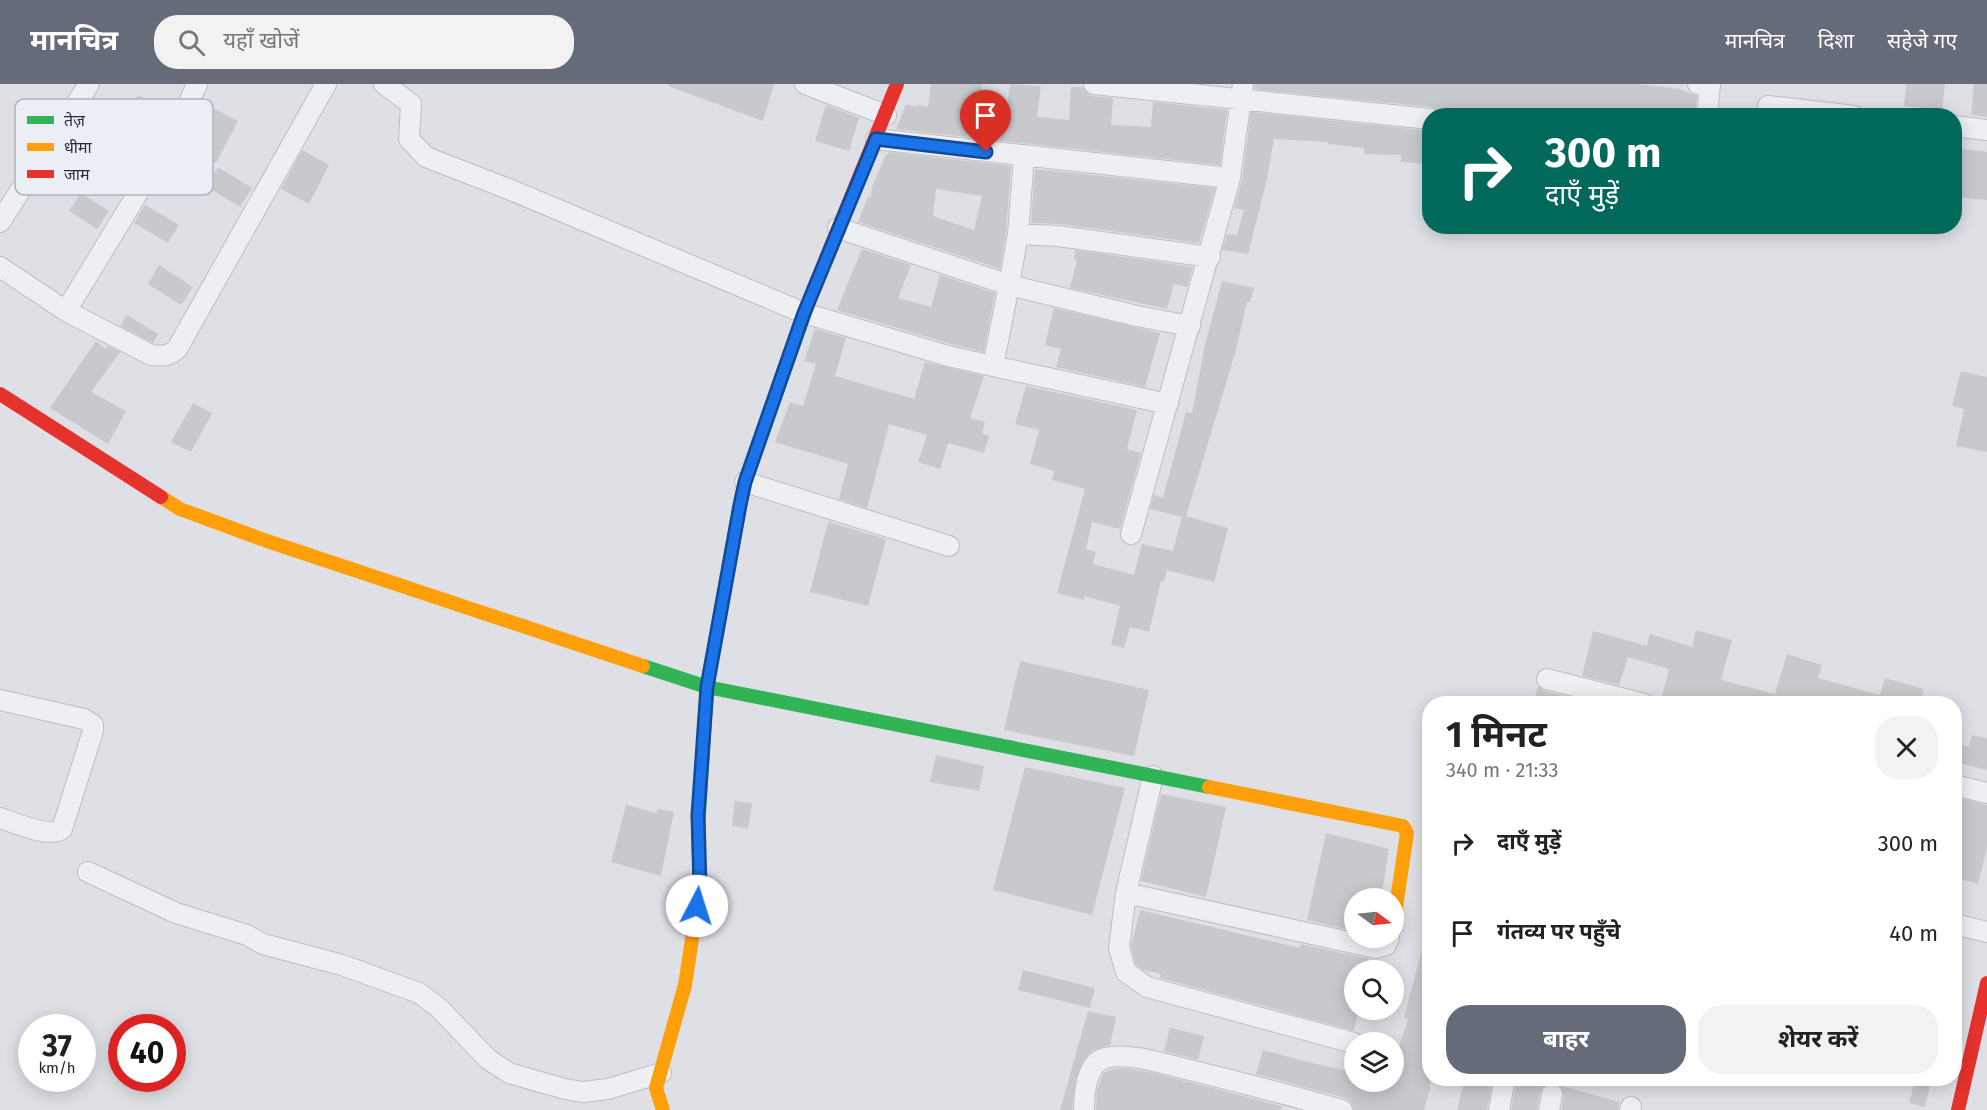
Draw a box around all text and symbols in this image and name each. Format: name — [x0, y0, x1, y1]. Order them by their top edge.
search box — [154, 15, 574, 69]
text: मानचित्र — [30, 24, 118, 57]
icon: search — [175, 26, 208, 59]
text: यहाँ खोजें — [223, 27, 299, 54]
text: मानचित्र — [1725, 28, 1785, 54]
text: दिशा — [1818, 28, 1854, 54]
text: सहेजे गए — [1887, 28, 1957, 54]
pin — [960, 90, 1011, 152]
legend — [15, 99, 213, 195]
icon: arrive — [969, 99, 1002, 132]
text: तेज़ — [64, 111, 86, 130]
text: 300 m — [1545, 128, 1661, 178]
icon: right — [1446, 132, 1524, 210]
text: धीमा — [64, 138, 93, 157]
text: जाम — [64, 165, 90, 184]
text: दाएँ मुड़ें — [1545, 179, 1619, 211]
text: 1 मिनट — [1446, 713, 1547, 757]
button: close — [1875, 716, 1938, 779]
text: 340 m · 21:33 — [1446, 758, 1559, 782]
icon: right — [1446, 827, 1479, 860]
text: दाएँ मुड़ें — [1497, 828, 1561, 855]
text: 300 m — [1878, 830, 1938, 857]
position arrow — [665, 874, 729, 938]
north arrow — [1344, 888, 1404, 948]
map controls — [1344, 888, 1404, 1092]
icon: arrive — [1446, 917, 1479, 950]
text: गंतव्य पर पहुँचे — [1497, 918, 1621, 945]
text: 40 m — [1889, 920, 1938, 947]
button: search — [1344, 960, 1404, 1020]
button: बाहर — [1446, 1005, 1686, 1074]
button: शेयर करें — [1698, 1005, 1938, 1074]
speed limit sign: 40 — [108, 1014, 186, 1092]
text: 37 — [42, 1028, 72, 1064]
button: layers — [1344, 1032, 1404, 1092]
text: km/h — [38, 1059, 76, 1077]

